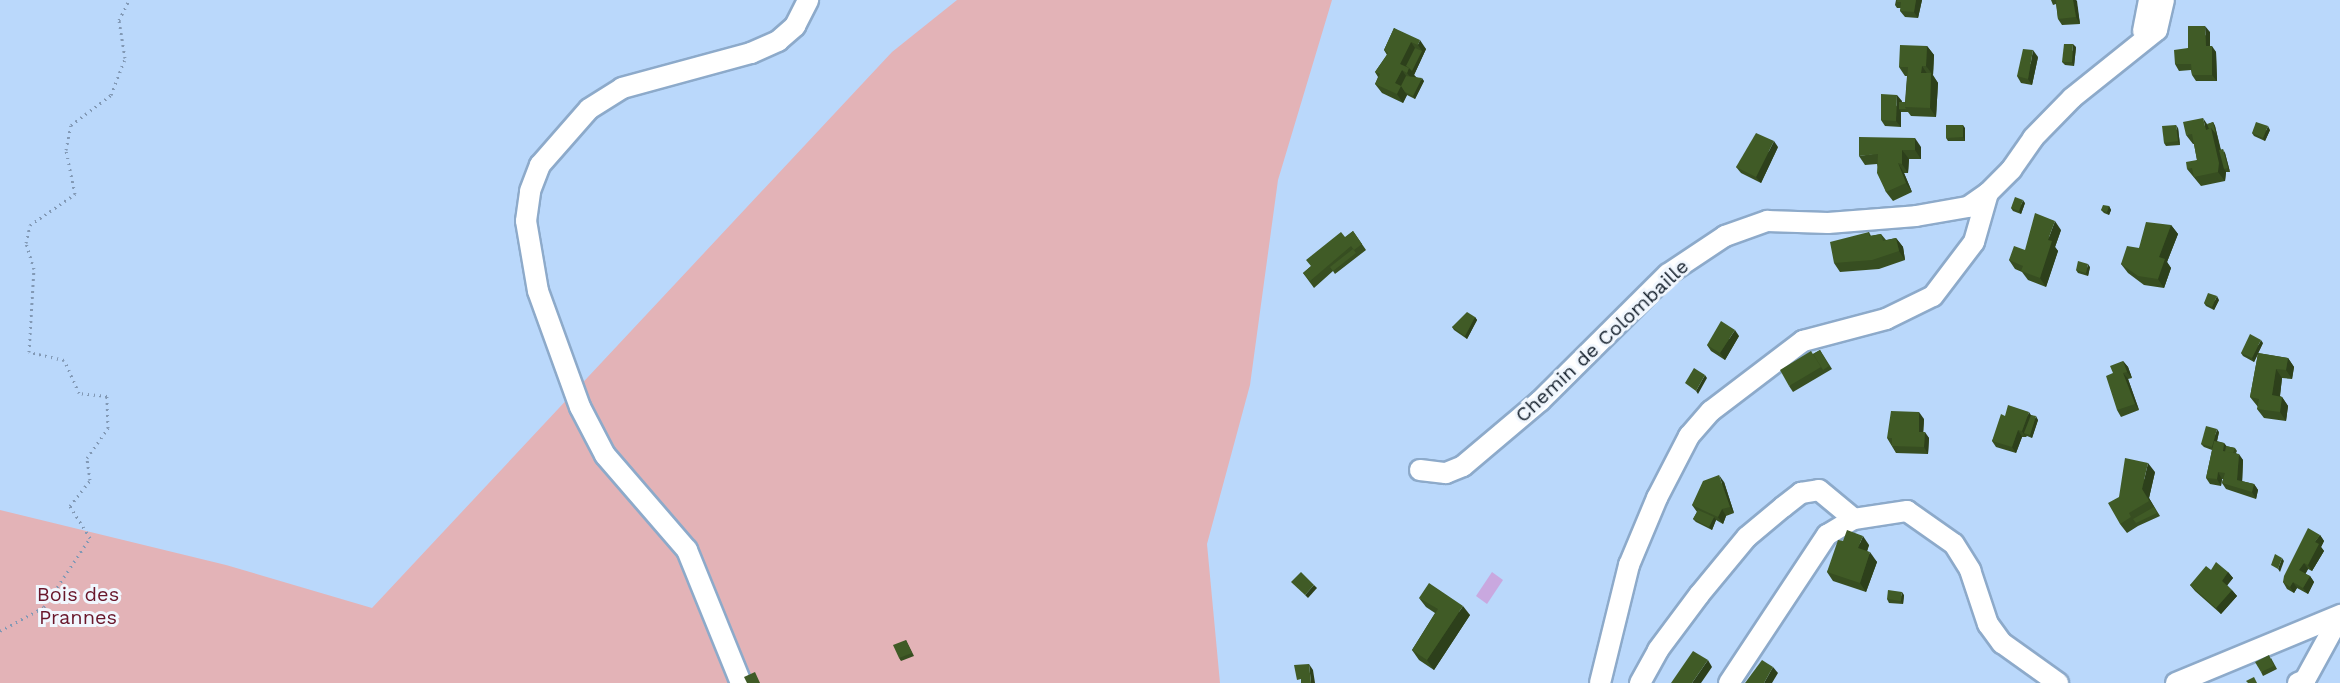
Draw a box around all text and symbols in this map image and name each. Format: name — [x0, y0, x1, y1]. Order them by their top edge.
street label: Chemin de Colombaille — [1510, 254, 1694, 428]
park label: Bois des Prannes — [37, 583, 119, 630]

